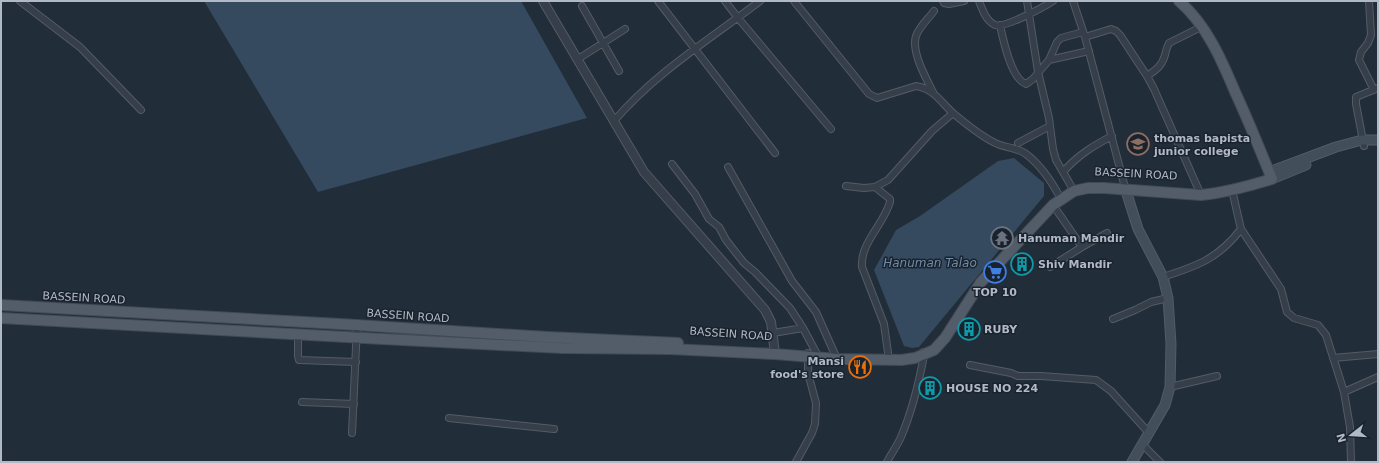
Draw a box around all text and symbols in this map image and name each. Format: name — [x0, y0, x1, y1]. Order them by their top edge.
school or university icon: thomas bapista junior college — [1125, 131, 1151, 157]
place label: thomas bapista junior college — [1153, 132, 1250, 158]
street label: BASSEIN ROAD — [1094, 165, 1178, 183]
temple icon: Hanuman Mandir — [989, 225, 1015, 251]
place label: Hanuman Mandir — [1018, 232, 1125, 245]
building icon: Shiv Mandir — [1009, 251, 1035, 277]
water label: Hanuman Talao — [883, 256, 977, 270]
place label: Shiv Mandir — [1038, 258, 1112, 271]
supermarket icon: TOP 10 — [982, 259, 1008, 285]
place label: TOP 10 — [973, 286, 1017, 299]
street label: BASSEIN ROAD — [42, 289, 126, 307]
street label: BASSEIN ROAD — [366, 307, 450, 325]
building icon: RUBY — [956, 316, 982, 342]
place label: RUBY — [984, 323, 1018, 336]
street label: BASSEIN ROAD — [689, 325, 773, 343]
restaurant icon: Mansi food's store — [847, 354, 873, 380]
place label: Mansi food's store — [770, 355, 844, 381]
building icon: HOUSE NO 224 — [917, 375, 943, 401]
place label: HOUSE NO 224 — [946, 382, 1038, 395]
north arrow — [1331, 415, 1371, 455]
text: N — [1334, 431, 1349, 444]

